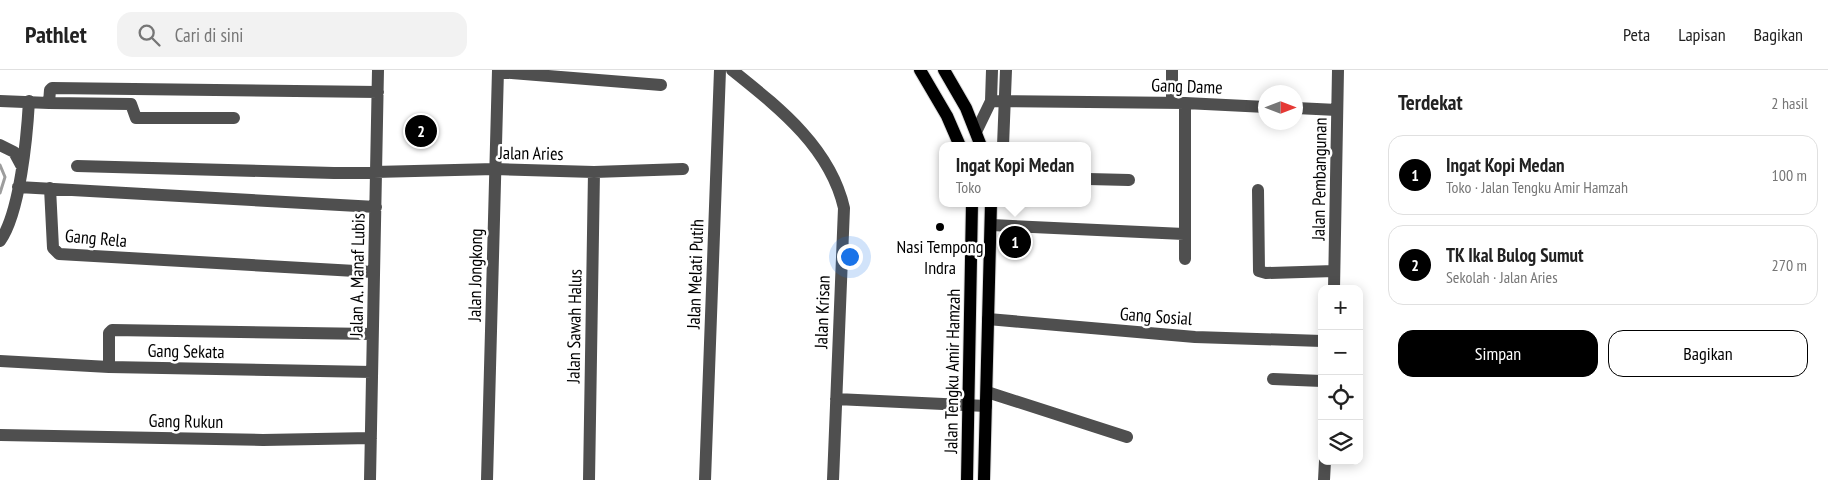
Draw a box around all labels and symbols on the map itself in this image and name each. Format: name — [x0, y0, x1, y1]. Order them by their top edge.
street label: Gang Dame — [1151, 73, 1223, 99]
north arrow — [1258, 85, 1303, 130]
pin: 2 — [405, 112, 437, 150]
street label: Jalan Pembangunan — [1306, 117, 1332, 242]
street label: Jalan Aries — [497, 141, 564, 165]
street label: Jalan A. Manaf Lubis — [344, 213, 370, 338]
street label: Jalan Melati Putih — [682, 219, 708, 330]
marker: Nasi Tempong Indra — [934, 221, 946, 233]
pin: 1 — [999, 223, 1031, 261]
street label: Gang Rela — [64, 224, 128, 252]
street label: Jalan Jongkong — [463, 228, 487, 323]
place label: Nasi Tempong Indra — [897, 235, 983, 279]
your location — [837, 244, 863, 270]
street label: Jalan Sawah Halus — [561, 269, 586, 384]
street label: Jalan Krisan — [809, 275, 835, 350]
street label: Jalan Tengku Amir Hamzah — [939, 288, 965, 455]
street label: Gang Sosial — [1119, 302, 1194, 330]
street label: Gang Sekata — [147, 339, 225, 363]
street label: Gang Rukun — [148, 409, 224, 433]

